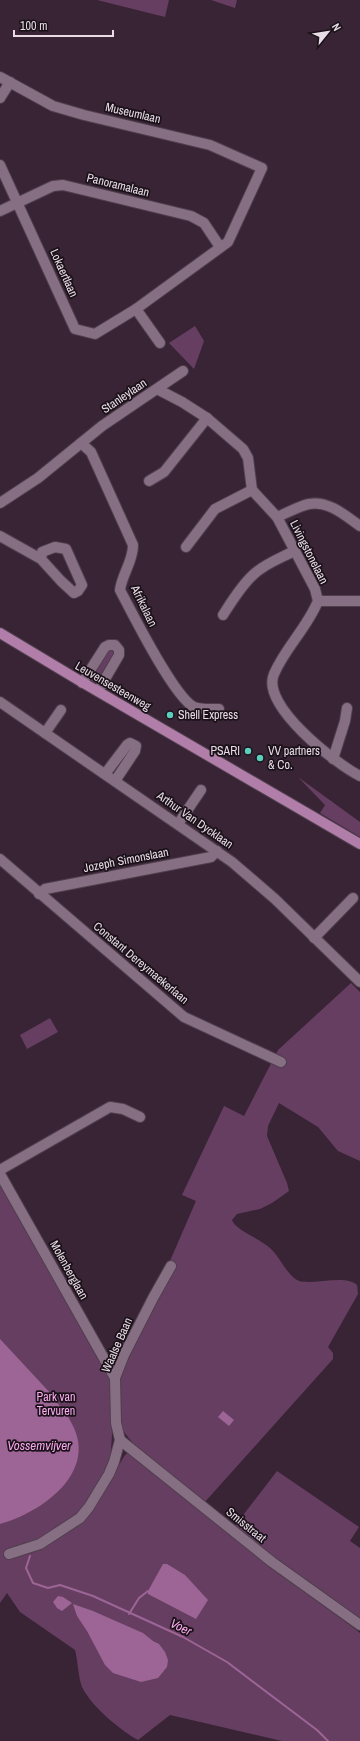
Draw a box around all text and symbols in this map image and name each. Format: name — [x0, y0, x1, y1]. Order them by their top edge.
scale bar — [14, 12, 113, 38]
north arrow — [308, 12, 348, 52]
text: 100 m — [20, 18, 47, 34]
text: N — [329, 21, 344, 33]
street label: Museumlaan — [104, 99, 162, 127]
street label: Panoramalaan — [85, 169, 151, 201]
street label: Lokaertlaan — [46, 246, 82, 300]
street label: Stanleylaan — [98, 375, 150, 417]
street label: Livingstonelaan — [286, 517, 332, 587]
street label: Afrikalaan — [127, 582, 161, 629]
street label: Leuvensesteenweg — [72, 658, 154, 714]
place label: Shell Express — [178, 707, 238, 723]
marker: Shell Express — [165, 710, 175, 720]
place label: PSARI — [210, 743, 240, 759]
place label: VV partners & Co. — [268, 743, 320, 773]
marker: PSARI — [243, 746, 253, 756]
marker: VV partners & Co. — [255, 753, 265, 763]
street label: Arthur Van Dycklaan — [153, 787, 236, 852]
street label: Jozeph Simonslaan — [82, 844, 170, 876]
street label: Constant Dereymaekerlaan — [90, 918, 192, 1008]
street label: Molenberglaan — [46, 1238, 92, 1302]
street label: Waalse Baan — [98, 1315, 136, 1375]
park label: Park van Tervuren — [37, 1389, 75, 1419]
water label: Vossemvijver — [7, 1437, 71, 1454]
street label: Smisstraat — [223, 1504, 270, 1546]
water label: Voer — [167, 1615, 195, 1640]

